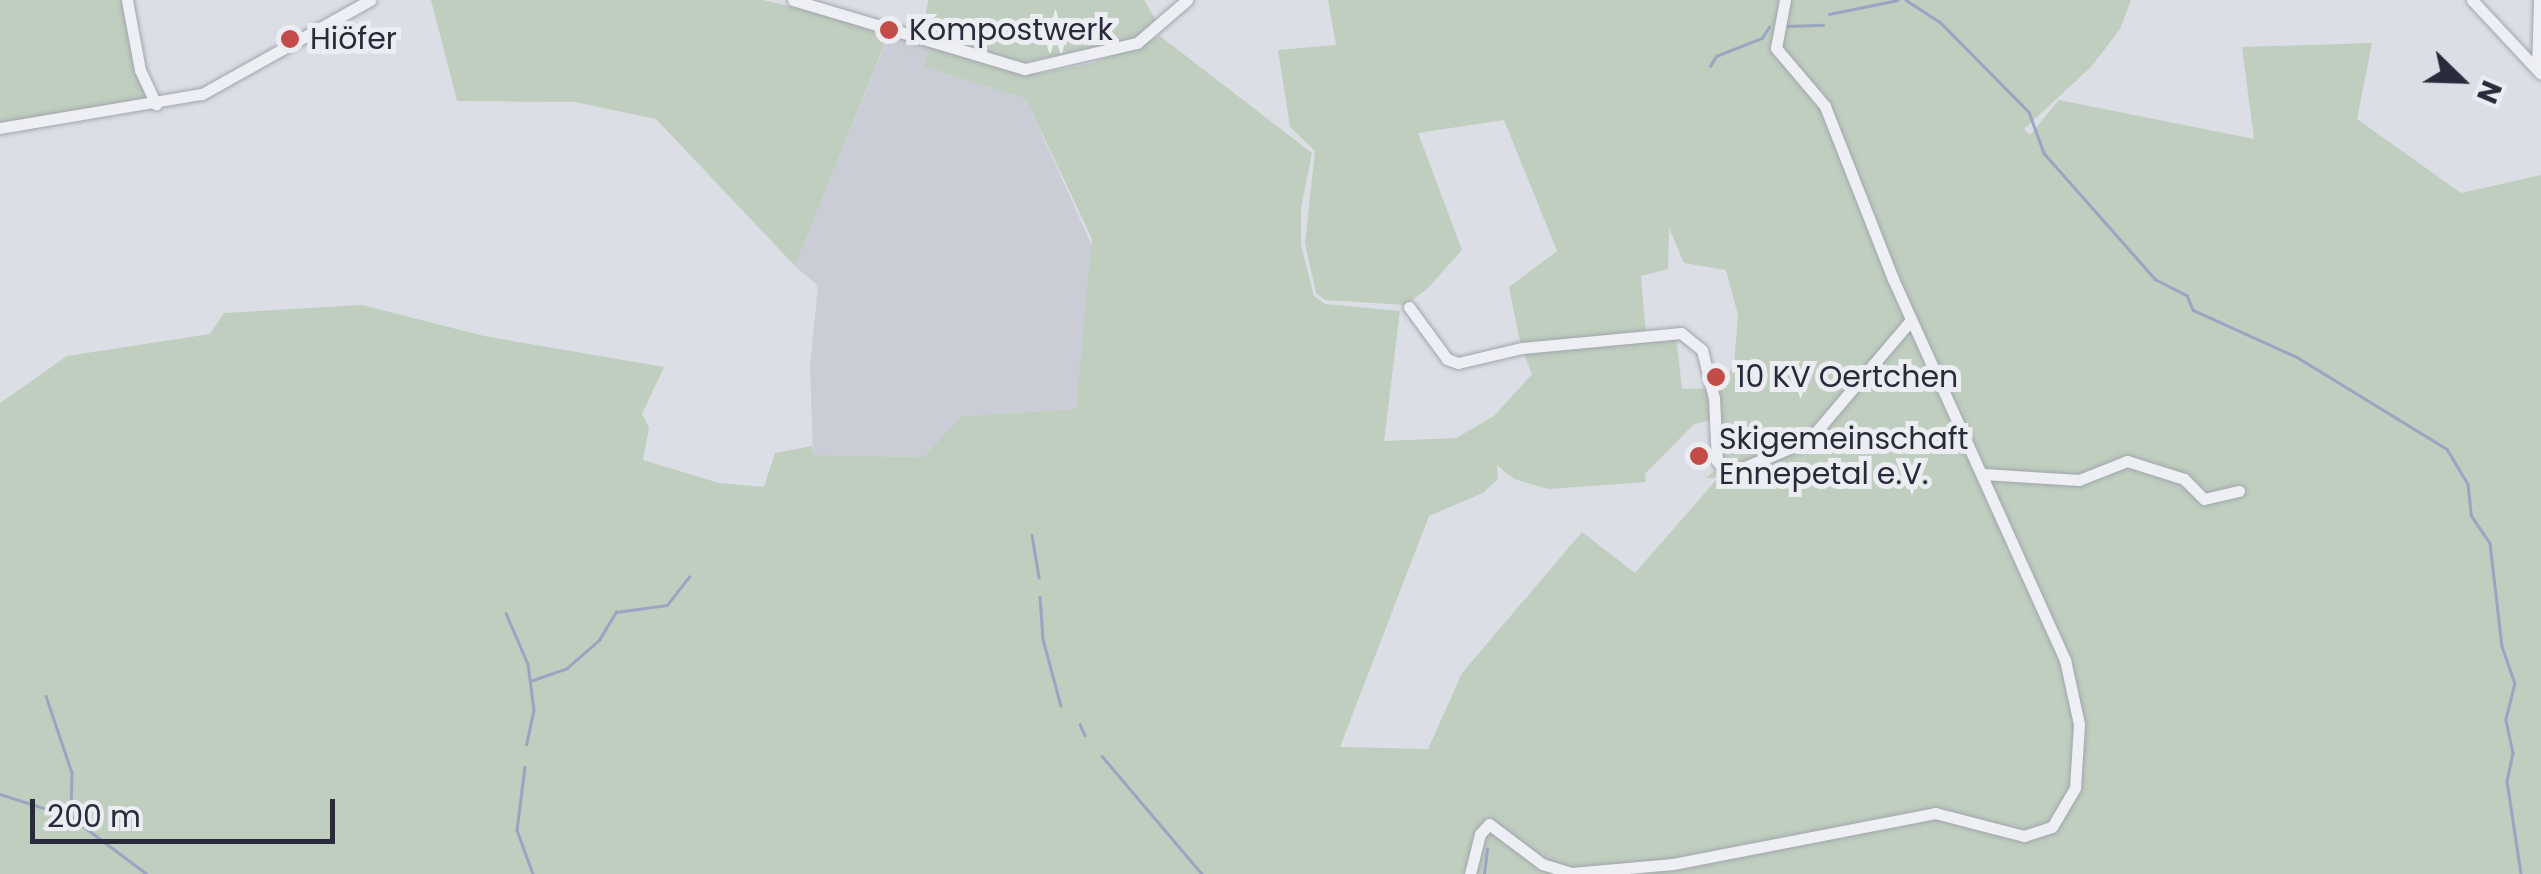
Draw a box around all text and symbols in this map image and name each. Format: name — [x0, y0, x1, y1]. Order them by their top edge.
place label: Kompostwerk — [909, 12, 1113, 48]
marker: Kompostwerk — [878, 19, 900, 41]
place label: Hiöfer — [310, 21, 397, 57]
marker: Hiöfer — [279, 28, 301, 50]
north arrow — [2411, 30, 2511, 130]
text: N — [2467, 75, 2511, 109]
place label: 10 KV Oertchen — [1736, 359, 1958, 395]
marker: 10 KV Oertchen — [1705, 366, 1727, 388]
place label: Skigemeinschaft Ennepetal e.V. — [1719, 421, 1969, 492]
marker: Skigemeinschaft Ennepetal e.V. — [1688, 445, 1710, 467]
scale bar — [35, 779, 340, 841]
text: 200 m — [47, 795, 141, 838]

